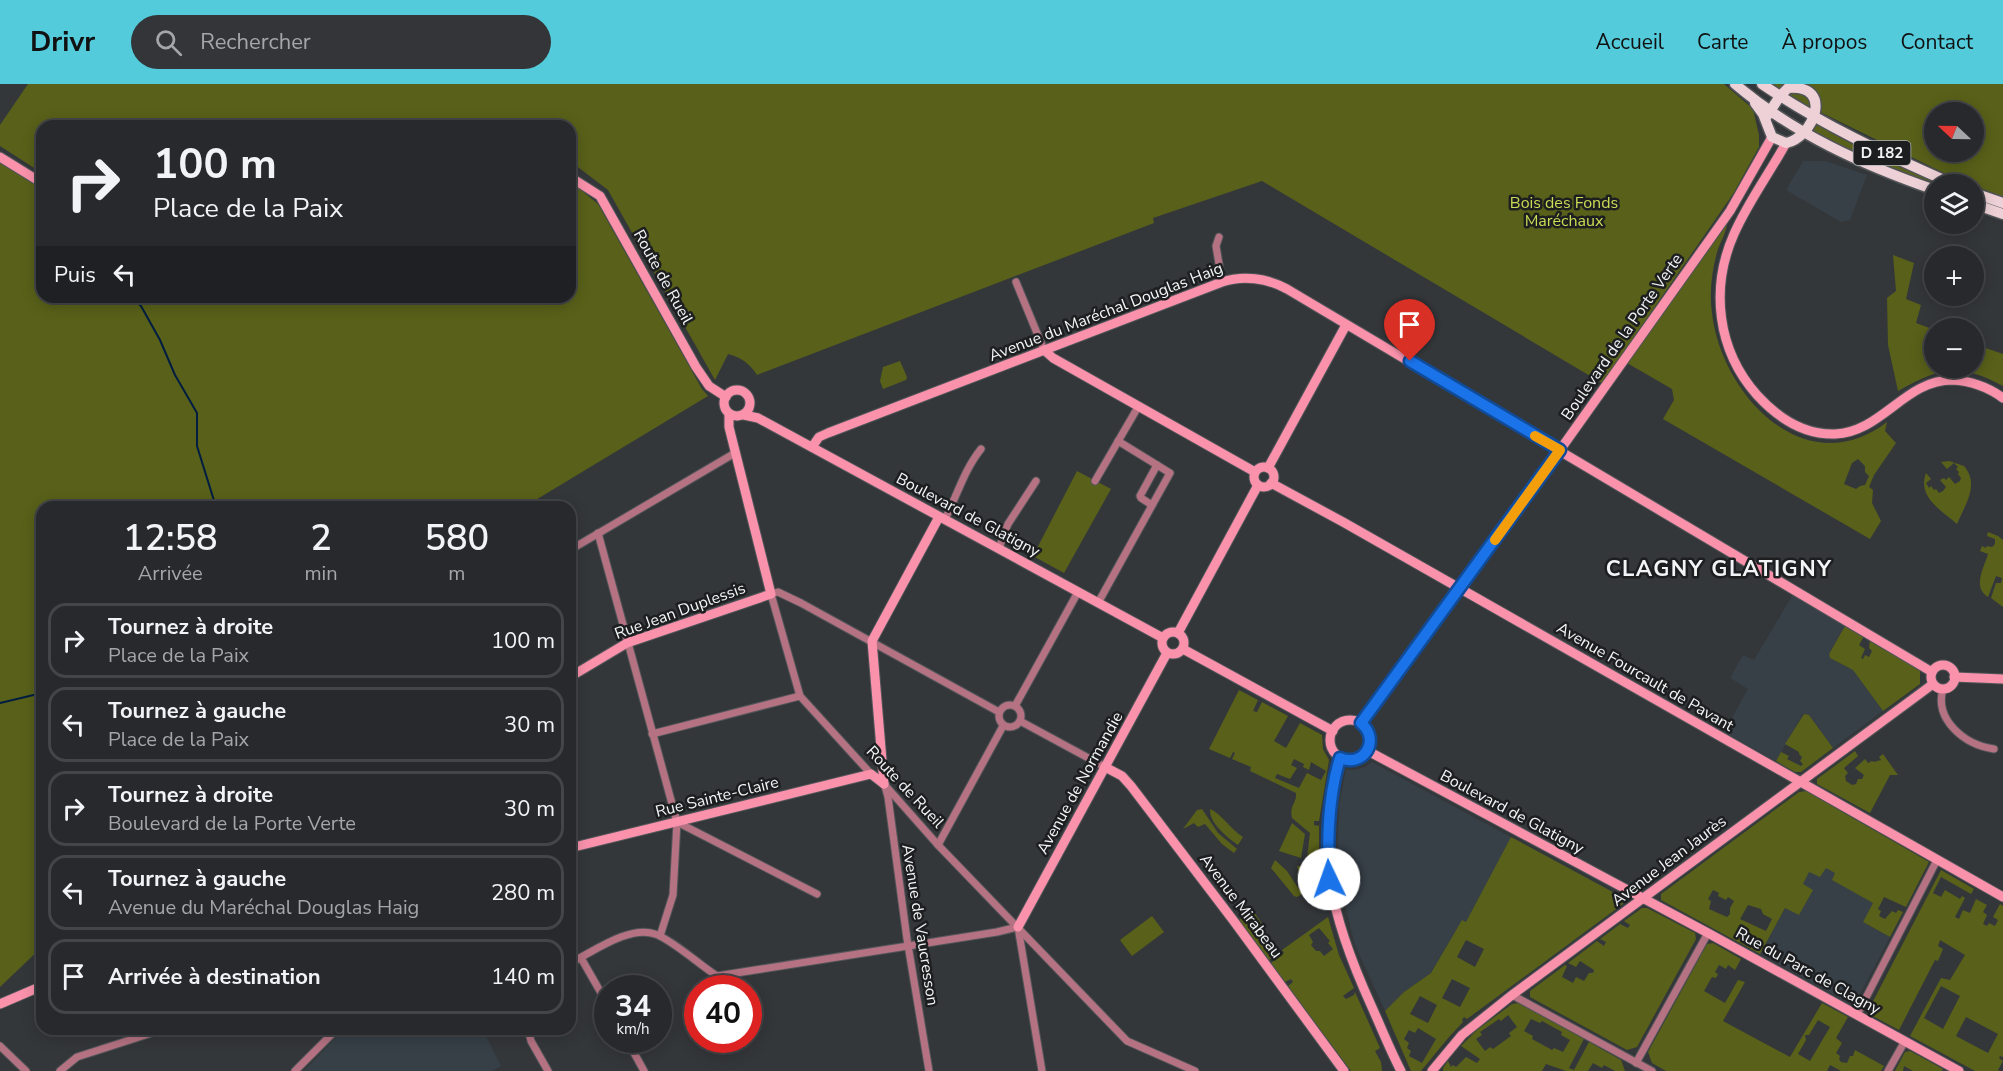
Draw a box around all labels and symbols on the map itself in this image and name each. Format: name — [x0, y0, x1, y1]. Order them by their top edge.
north arrow — [1924, 102, 1984, 162]
road number: D 182 — [1854, 141, 1910, 165]
park label: Bois des Fonds Maréchaux — [1510, 192, 1618, 232]
street label: Route de Rueil — [628, 226, 698, 329]
street label: Boulevard de la Porte Verte — [1556, 249, 1688, 425]
street label: Avenue du Maréchal Douglas Haig — [986, 257, 1226, 367]
pin — [1384, 299, 1435, 361]
street label: Boulevard de Glatigny — [892, 468, 1045, 563]
district label: CLAGNY GLATIGNY — [1606, 554, 1832, 584]
street label: Rue Jean Duplessis — [611, 577, 749, 645]
street label: Avenue Fourcault de Pavant — [1552, 617, 1738, 737]
street label: Avenue de Normandie — [1032, 708, 1128, 858]
street label: Route de Rueil — [861, 741, 949, 833]
street label: Boulevard de Glatigny — [1436, 765, 1589, 860]
street label: Rue Sainte-Claire — [653, 771, 781, 823]
street label: Avenue Jean Jaurès — [1607, 811, 1731, 911]
street label: Avenue de Vaucresson — [896, 843, 944, 1007]
position arrow — [1297, 847, 1361, 911]
street label: Avenue Mirabeau — [1194, 849, 1288, 963]
street label: Rue du Parc de Clagny — [1732, 922, 1885, 1020]
speed limit sign: 40 — [684, 975, 762, 1053]

